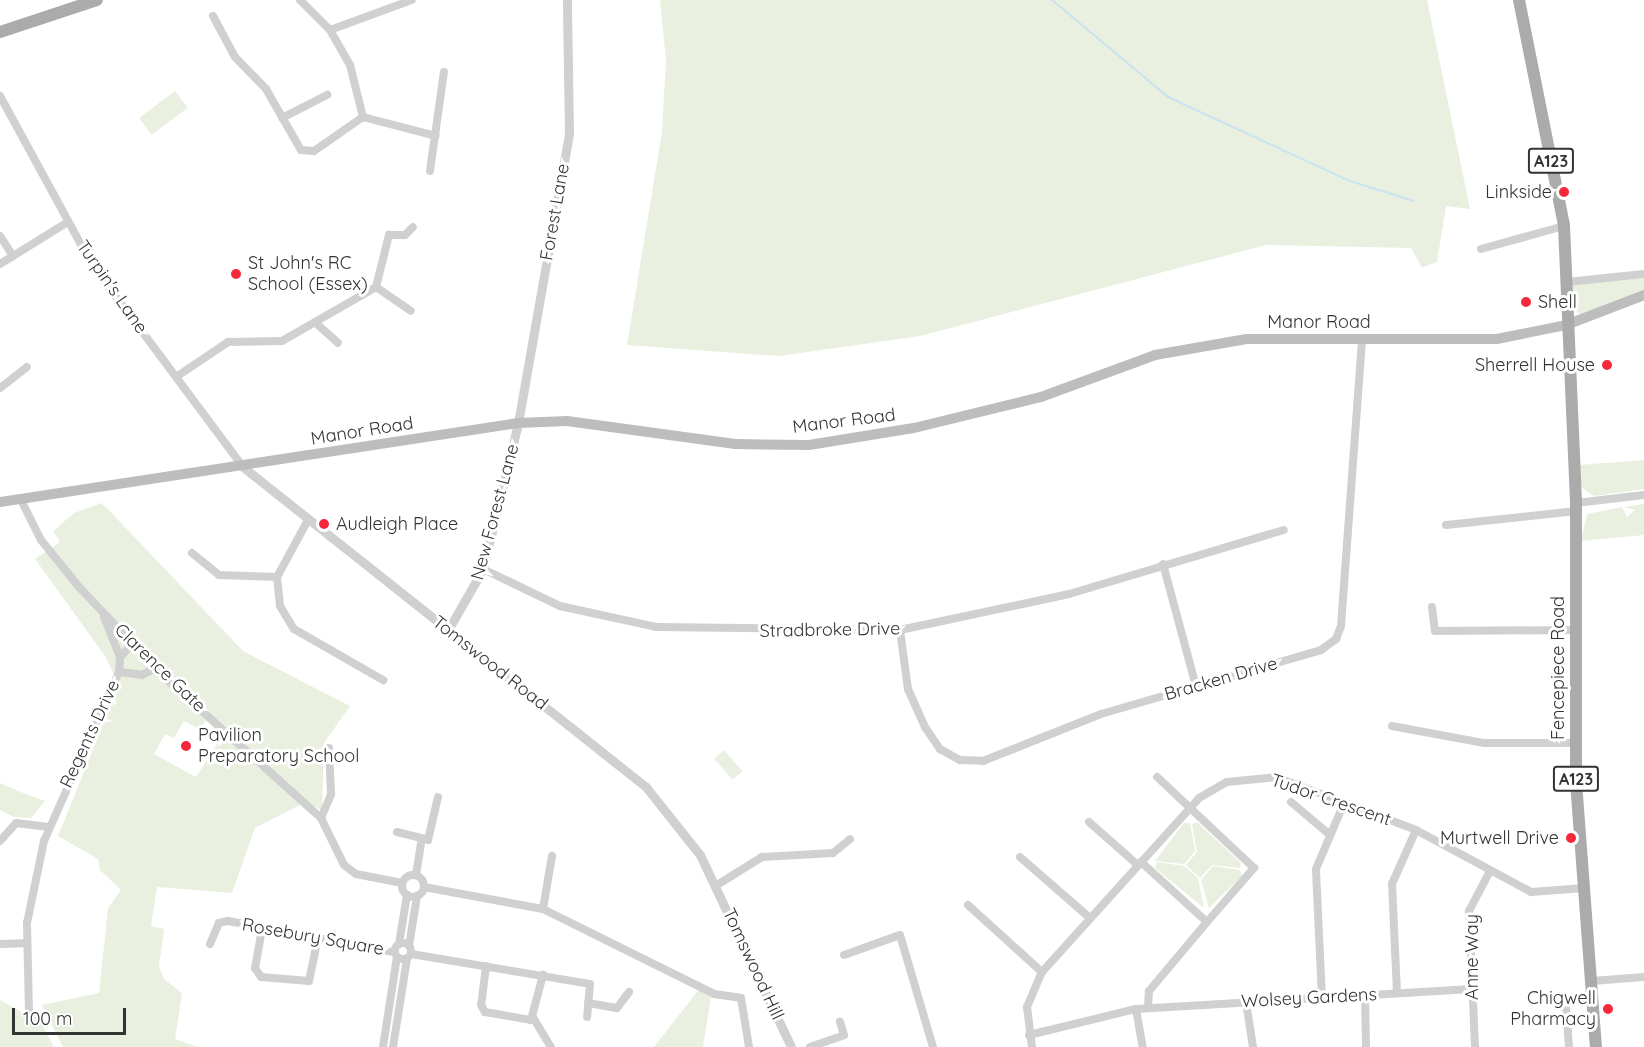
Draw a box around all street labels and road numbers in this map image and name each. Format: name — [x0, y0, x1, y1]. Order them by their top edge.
road number: A123 — [1527, 148, 1575, 174]
street label: Forest Lane — [536, 162, 574, 262]
street label: Turpin's Lane — [72, 236, 152, 338]
street label: Manor Road — [1267, 311, 1371, 333]
street label: Manor Road — [791, 404, 897, 438]
street label: Manor Road — [309, 412, 415, 450]
street label: New Forest Lane — [466, 442, 524, 582]
street label: Fencepiece Road — [1547, 596, 1569, 740]
street label: Tomswood Road — [428, 611, 552, 715]
street label: Stradbroke Drive — [759, 618, 901, 642]
street label: Clarence Gate — [110, 619, 210, 717]
street label: Bracken Drive — [1162, 653, 1280, 705]
street label: Regents Drive — [56, 677, 124, 791]
road number: A123 — [1552, 766, 1600, 792]
street label: Tudor Crescent — [1268, 769, 1394, 831]
street label: Tomswood Hill — [718, 905, 788, 1023]
street label: Rosebury Square — [240, 914, 386, 960]
street label: Anne Way — [1461, 914, 1483, 1000]
street label: Wolsey Gardens — [1241, 984, 1377, 1012]

